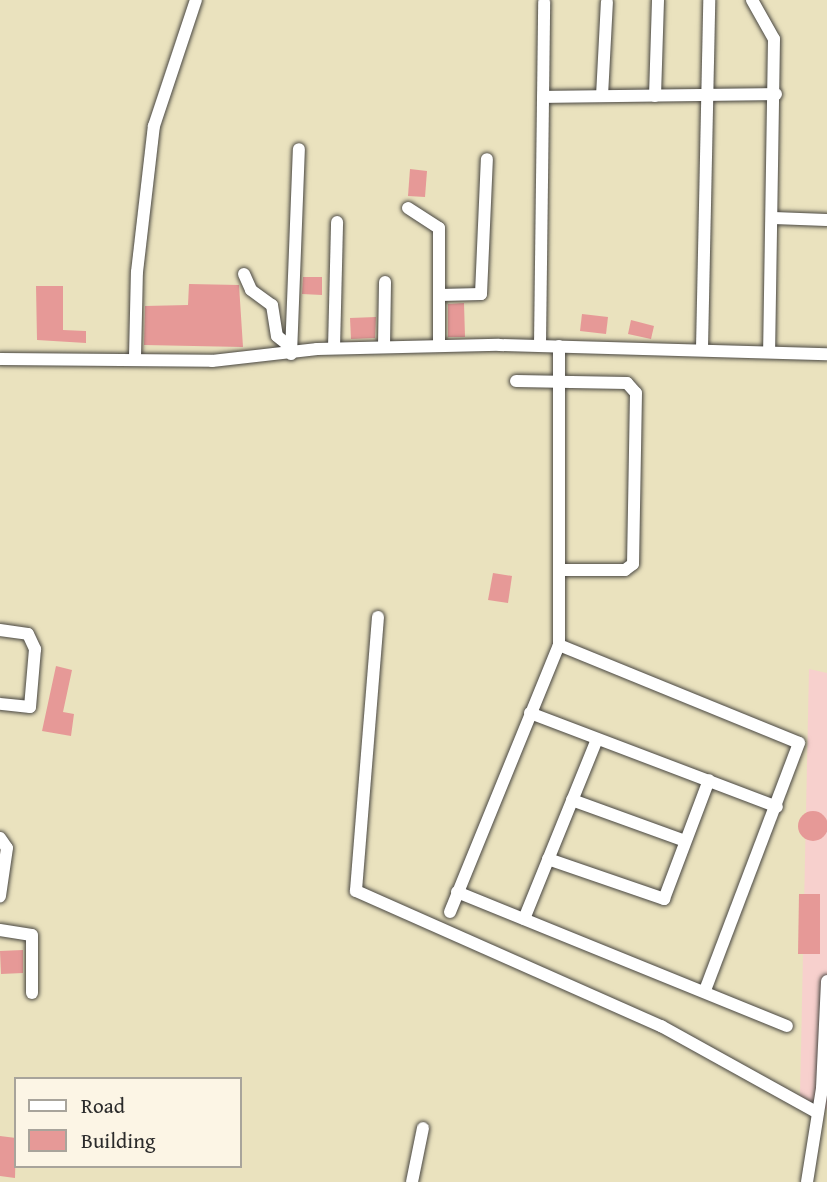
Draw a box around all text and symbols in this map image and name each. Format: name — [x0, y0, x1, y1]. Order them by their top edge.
legend — [14, 1077, 242, 1168]
text: Road — [81, 1090, 125, 1121]
text: Building — [81, 1125, 155, 1156]

